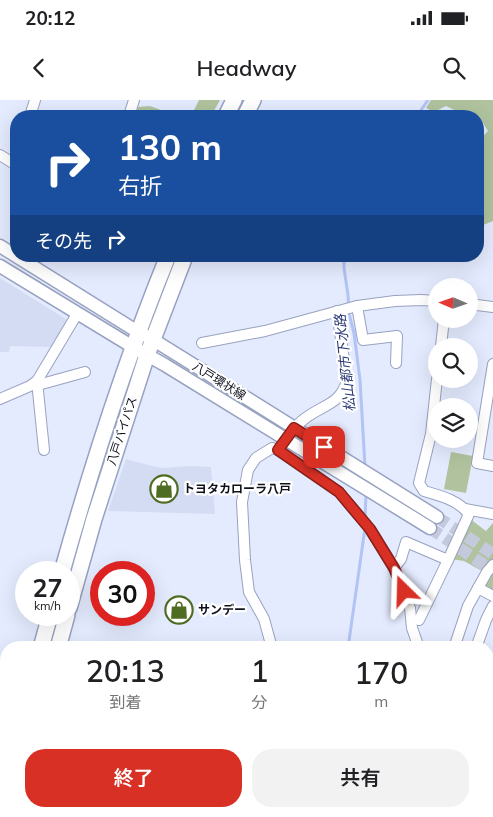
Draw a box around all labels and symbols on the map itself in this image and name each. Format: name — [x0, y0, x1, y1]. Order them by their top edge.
north arrow — [428, 278, 478, 328]
water label: 松山都市下水路 — [331, 312, 359, 413]
street label: 八戸環状線 — [190, 358, 249, 403]
street label: 八戸バイパス — [103, 394, 140, 467]
pin — [303, 426, 345, 468]
shop icon: トヨタカローラ八戸 — [149, 474, 179, 504]
place label: トヨタカローラ八戸 — [183, 481, 291, 496]
speed limit sign: 30 — [90, 561, 155, 626]
position arrow — [377, 564, 429, 616]
shop icon: サンデー — [164, 595, 194, 625]
place label: サンデー — [198, 602, 246, 617]

